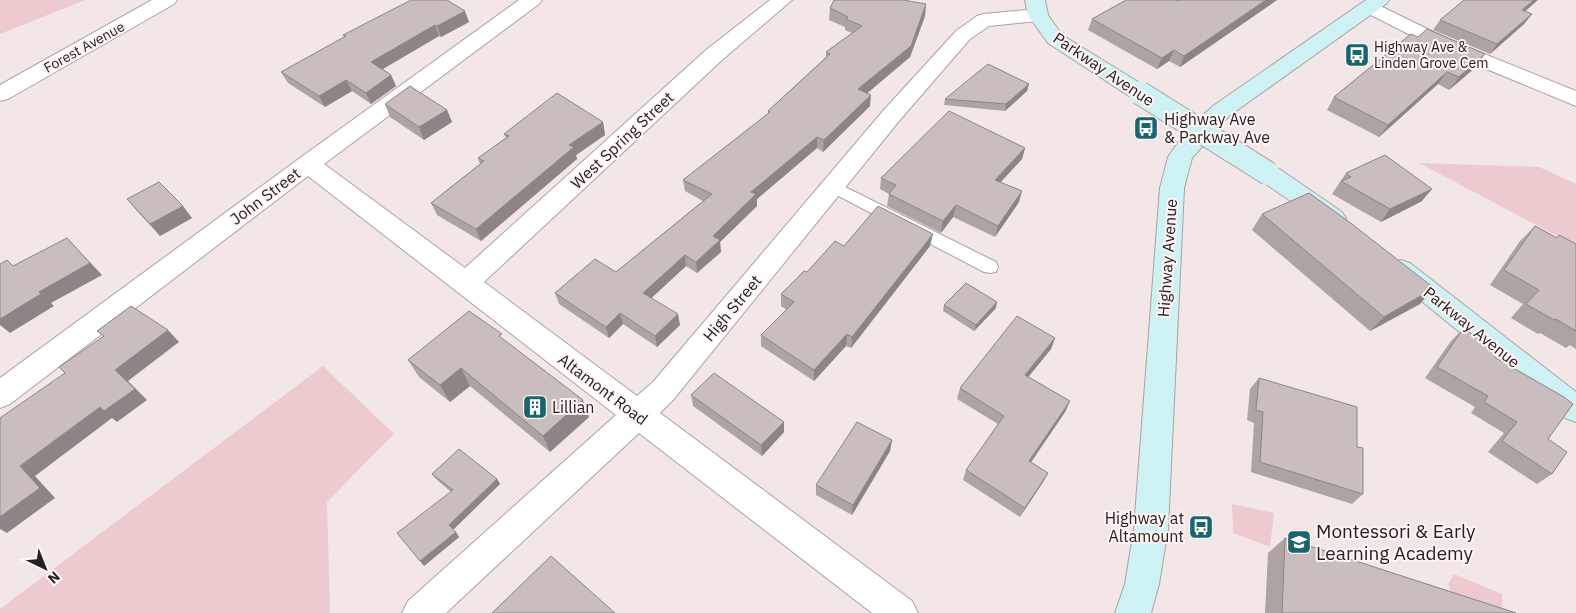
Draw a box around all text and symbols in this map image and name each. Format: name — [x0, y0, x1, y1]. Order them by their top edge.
street label: Forest Avenue — [40, 17, 128, 77]
street label: Parkway Avenue — [1049, 28, 1159, 110]
place label: Highway Ave & Linden Grove Cem — [1374, 38, 1488, 72]
bus stop icon: Highway Ave & Linden Grove Cem — [1344, 42, 1370, 68]
street label: West Spring Street — [566, 87, 678, 193]
place label: Highway Ave & Parkway Ave — [1164, 109, 1270, 147]
bus stop icon: Highway Ave & Parkway Ave — [1133, 115, 1159, 141]
street label: John Street — [226, 163, 304, 229]
street label: Highway Avenue — [1153, 198, 1181, 318]
street label: High Street — [698, 271, 766, 345]
street label: Parkway Avenue — [1420, 282, 1524, 372]
street label: Altamont Road — [554, 349, 652, 429]
building icon: Lillian — [522, 394, 548, 420]
place label: Lillian — [552, 397, 594, 417]
place label: Highway at Altamount — [1105, 508, 1184, 546]
bus stop icon: Highway at Altamount — [1188, 514, 1214, 540]
place label: Montessori & Early Learning Academy — [1316, 519, 1476, 565]
school or university icon: Montessori & Early Learning Academy — [1286, 529, 1312, 555]
north arrow — [20, 543, 70, 593]
text: N — [44, 567, 64, 588]

